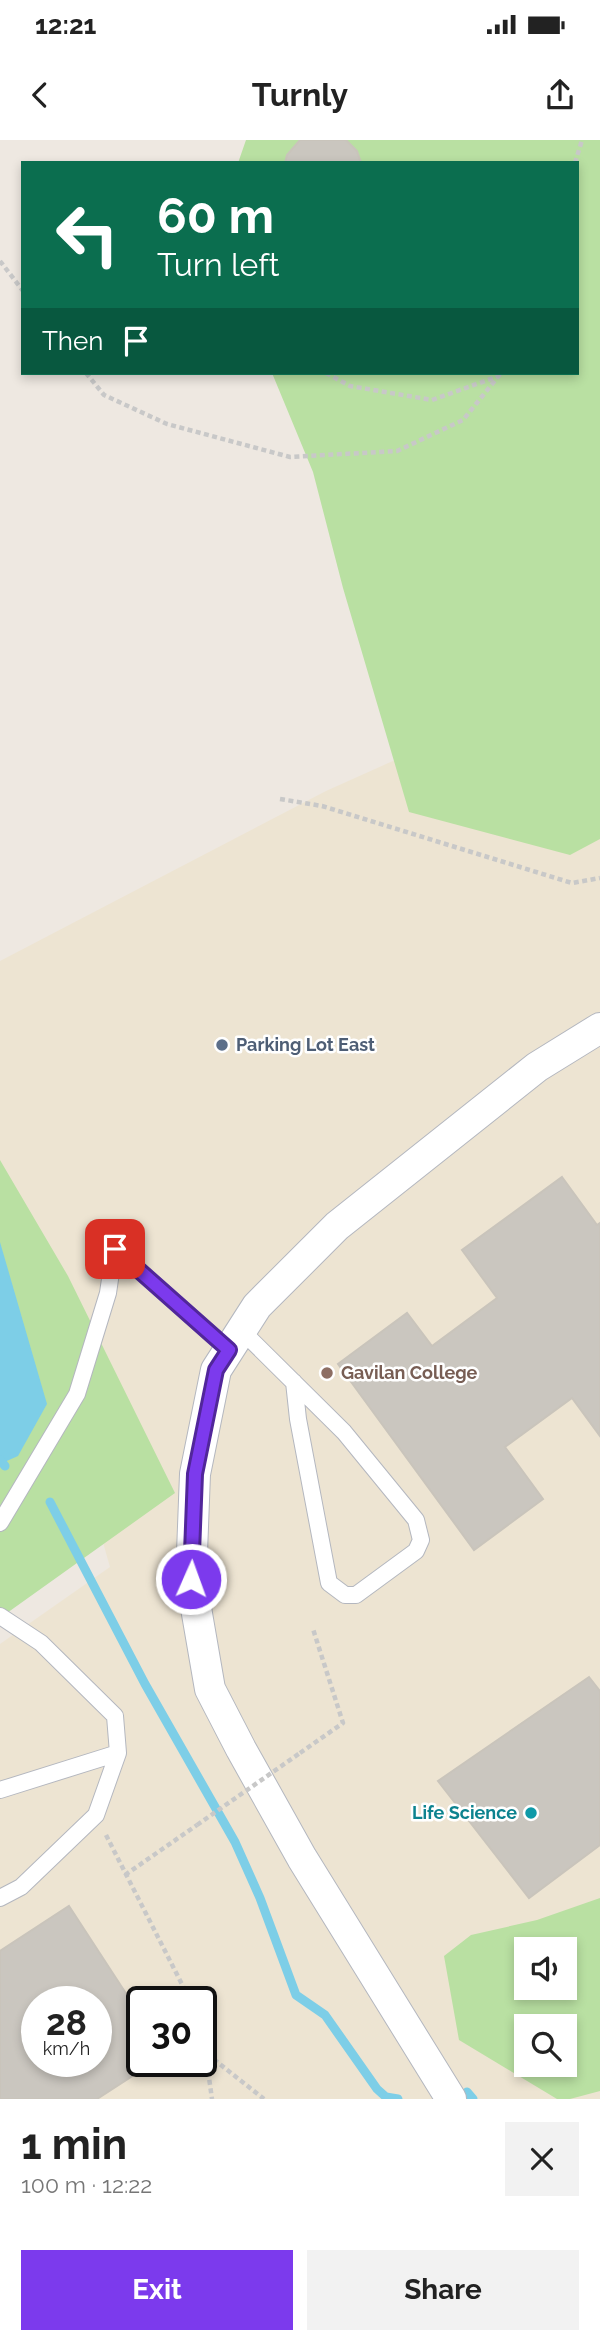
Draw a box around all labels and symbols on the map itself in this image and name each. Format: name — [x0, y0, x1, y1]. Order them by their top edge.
place label: Parking Lot East — [236, 1034, 375, 1055]
marker: Parking Lot East — [214, 1037, 230, 1053]
pin — [85, 1219, 145, 1279]
place label: Gavilan College — [341, 1362, 478, 1383]
marker: Gavilan College — [319, 1365, 335, 1381]
position arrow — [154, 1542, 228, 1616]
place label: Life Science — [412, 1802, 517, 1823]
marker: Life Science — [523, 1805, 539, 1821]
speed limit sign: 30 — [126, 1986, 217, 2077]

